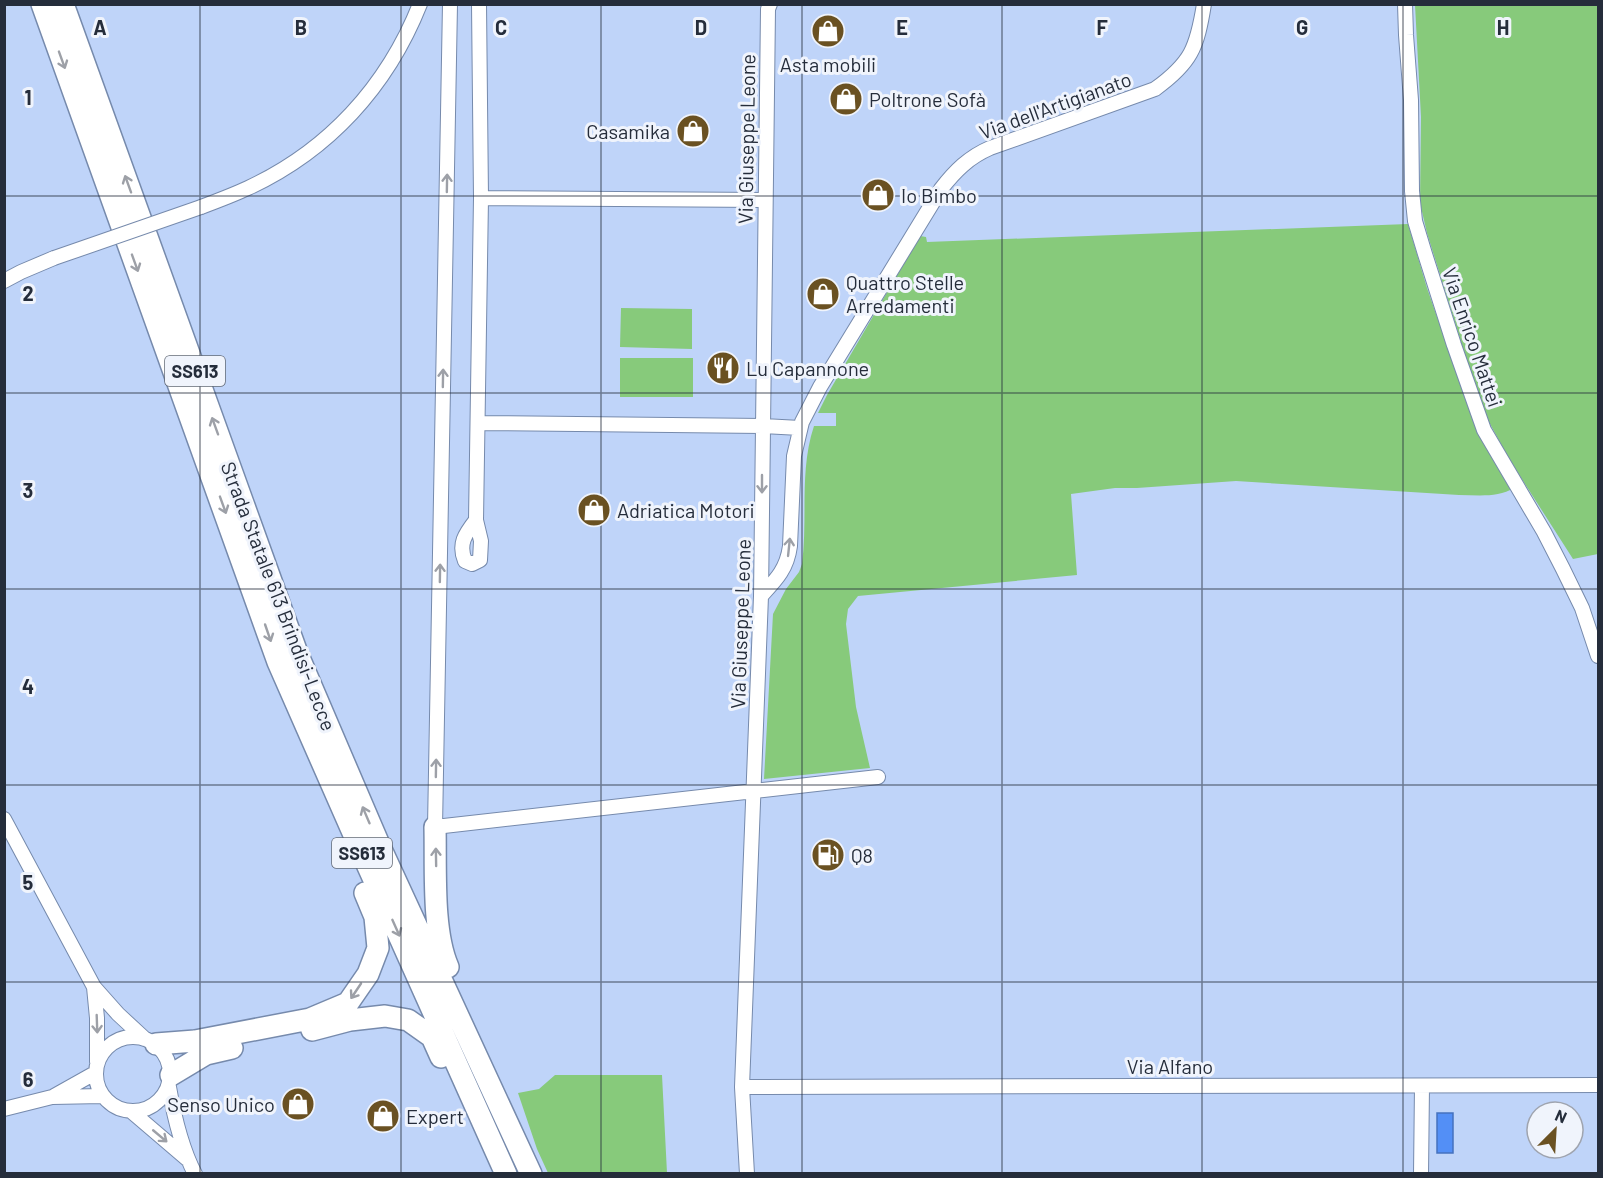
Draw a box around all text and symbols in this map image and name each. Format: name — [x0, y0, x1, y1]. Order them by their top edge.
shop icon: Asta mobili — [810, 13, 846, 49]
text: A — [93, 15, 107, 39]
text: B — [295, 15, 307, 39]
text: C — [495, 15, 507, 39]
text: D — [695, 15, 707, 39]
text: E — [896, 15, 908, 39]
text: F — [1096, 15, 1108, 39]
text: G — [1296, 15, 1308, 39]
text: H — [1497, 15, 1509, 39]
one-way arrow — [57, 50, 68, 68]
place label: Asta mobili — [780, 52, 876, 76]
street label: Via Giuseppe Leone — [733, 54, 759, 224]
street label: Via dell'Artigianato — [976, 66, 1134, 144]
shop icon: Poltrone Sofà — [828, 81, 864, 117]
text: 1 — [24, 85, 32, 109]
place label: Poltrone Sofà — [869, 87, 986, 111]
shop icon: Casamika — [675, 113, 711, 149]
place label: Casamika — [586, 119, 670, 143]
one-way arrow — [441, 174, 453, 194]
one-way arrow — [121, 175, 132, 194]
shop icon: Io Bimbo — [860, 177, 896, 213]
place label: Io Bimbo — [901, 183, 977, 207]
one-way arrow — [131, 253, 142, 272]
street label: Via Enrico Mattei — [1438, 264, 1508, 410]
place label: Quattro Stelle Arredamenti — [846, 270, 964, 317]
shop icon: Quattro Stelle Arredamenti — [805, 276, 841, 312]
text: 2 — [22, 281, 34, 305]
restaurant icon: Lu Capannone — [705, 350, 741, 386]
road number: SS613 — [165, 356, 225, 386]
place label: Lu Capannone — [746, 356, 869, 380]
one-way arrow — [437, 369, 449, 389]
one-way arrow — [209, 418, 220, 436]
street label: Strada Statale 613 Brindisi-Lecce — [217, 458, 341, 734]
one-way arrow — [756, 474, 768, 494]
text: 3 — [23, 478, 33, 502]
shop icon: Adriatica Motori — [576, 492, 612, 528]
one-way arrow — [218, 495, 229, 514]
place label: Adriatica Motori — [617, 498, 755, 522]
street label: Via Giuseppe Leone — [725, 538, 755, 710]
one-way arrow — [784, 538, 795, 558]
one-way arrow — [434, 564, 445, 584]
one-way arrow — [264, 624, 275, 642]
text: 4 — [22, 674, 34, 698]
one-way arrow — [430, 759, 442, 779]
one-way arrow — [360, 806, 371, 825]
fuel station icon: Q8 — [810, 837, 846, 873]
road number: SS613 — [332, 838, 392, 868]
place label: Q8 — [851, 843, 873, 867]
one-way arrow — [430, 847, 441, 867]
text: 5 — [23, 870, 34, 894]
one-way arrow — [391, 918, 402, 937]
one-way arrow — [350, 982, 363, 999]
one-way arrow — [91, 1014, 102, 1034]
street label: Via Alfano — [1127, 1054, 1213, 1078]
text: 6 — [23, 1067, 34, 1091]
shop icon: Senso Unico — [280, 1086, 316, 1122]
place label: Senso Unico — [167, 1092, 275, 1116]
shop icon: Expert — [365, 1098, 401, 1134]
north arrow — [1525, 1100, 1585, 1160]
place label: Expert — [406, 1104, 464, 1128]
text: N — [1553, 1105, 1570, 1127]
one-way arrow — [152, 1129, 168, 1142]

